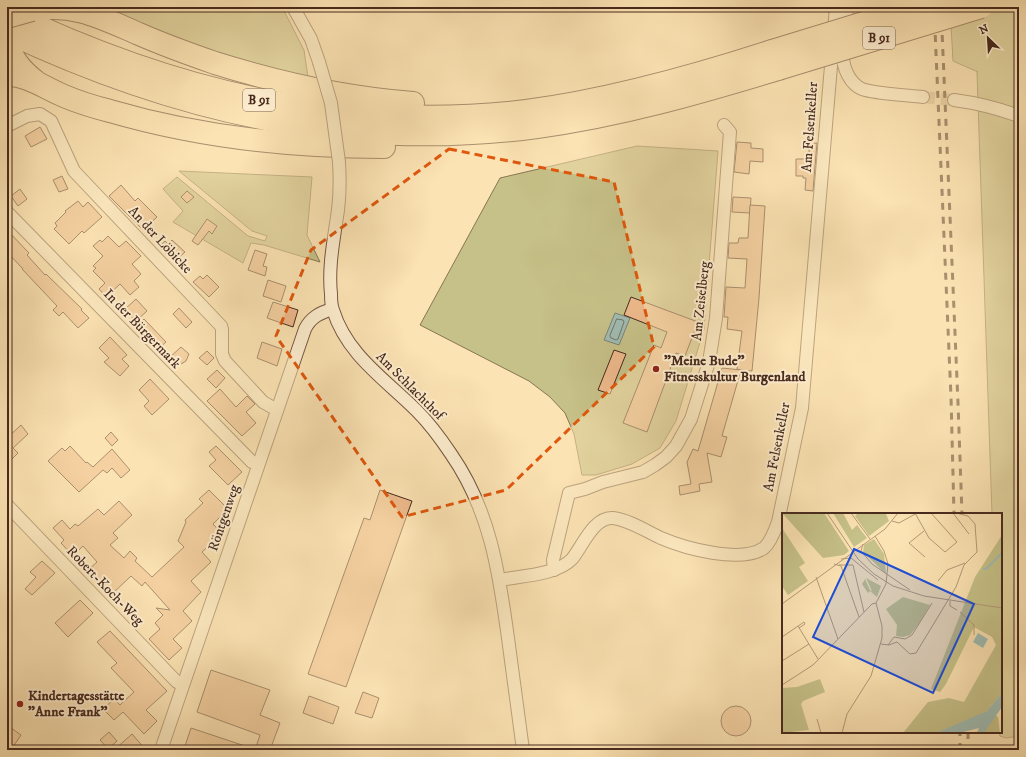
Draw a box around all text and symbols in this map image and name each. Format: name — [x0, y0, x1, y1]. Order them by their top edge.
north arrow — [968, 18, 1008, 58]
text: N — [977, 22, 991, 38]
road number: B 91 — [863, 27, 895, 49]
street label: Am Felsenkeller — [798, 80, 822, 173]
road number: B 91 — [243, 89, 275, 111]
street label: An der Löbicke — [124, 202, 196, 278]
street label: Am Zeiselberg — [688, 260, 714, 342]
street label: In der Bürgermark — [99, 285, 185, 373]
street label: Am Schlachthof — [372, 348, 450, 426]
place label: "Meine Bude" Fitnesskultur Burgenland — [664, 352, 806, 386]
marker: "Meine Bude" Fitnesskultur Burgenland — [651, 364, 661, 374]
street label: Am Felsenkeller — [760, 400, 795, 493]
street label: Röntgenweg — [204, 482, 244, 554]
inset map — [782, 513, 1002, 733]
street label: Robert-Koch-Weg — [62, 542, 148, 630]
place label: Kindertagesstätte "Anne Frank" — [28, 687, 125, 721]
marker: Kindertagesstätte "Anne Frank" — [15, 699, 25, 709]

